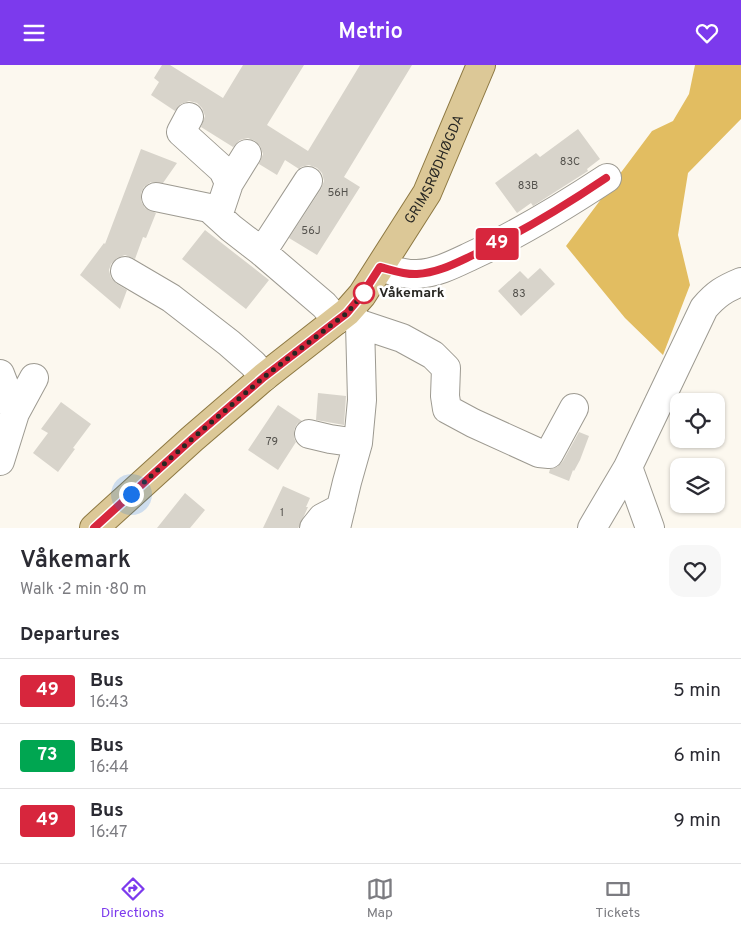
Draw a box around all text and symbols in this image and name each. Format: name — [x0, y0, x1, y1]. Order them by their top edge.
icon: menu — [20, 19, 48, 47]
text: Metrio — [338, 19, 403, 46]
icon: heart — [693, 19, 721, 47]
street label: GRIMSRØDHØGDA — [401, 112, 468, 227]
house number: 83C — [560, 155, 580, 169]
house number: 83B — [518, 179, 538, 193]
house number: 56H — [327, 186, 349, 200]
house number: 56J — [301, 224, 321, 238]
line badge: 49 — [474, 228, 520, 260]
text: 49 — [486, 232, 508, 255]
marker: Våkemark — [353, 282, 375, 304]
place label: Våkemark — [379, 285, 445, 302]
house number: 83 — [512, 287, 526, 301]
map controls — [670, 393, 725, 513]
button: locate — [670, 393, 725, 448]
house number: 79 — [266, 435, 278, 449]
button: layers — [670, 458, 725, 513]
your location — [119, 482, 144, 507]
house number: 1 — [280, 506, 284, 520]
button: heart — [669, 545, 721, 597]
text: Våkemark — [20, 546, 131, 576]
text: Walk · 2 min · 80 m — [20, 580, 147, 600]
text: Departures — [20, 623, 120, 647]
text: Bus — [90, 669, 124, 693]
text: 49 — [36, 679, 59, 702]
text: 5 min — [673, 679, 721, 703]
text: 16:43 — [90, 693, 129, 713]
text: Bus — [90, 734, 124, 758]
text: 73 — [37, 744, 58, 767]
text: 6 min — [674, 744, 721, 768]
text: 16:44 — [90, 758, 129, 778]
text: Bus — [90, 799, 124, 823]
text: 49 — [36, 809, 59, 832]
text: 9 min — [674, 809, 721, 833]
text: 16:47 — [90, 823, 127, 843]
tab: Directions — [101, 875, 164, 922]
tab: Map — [366, 875, 394, 922]
tab: Tickets — [595, 875, 640, 922]

